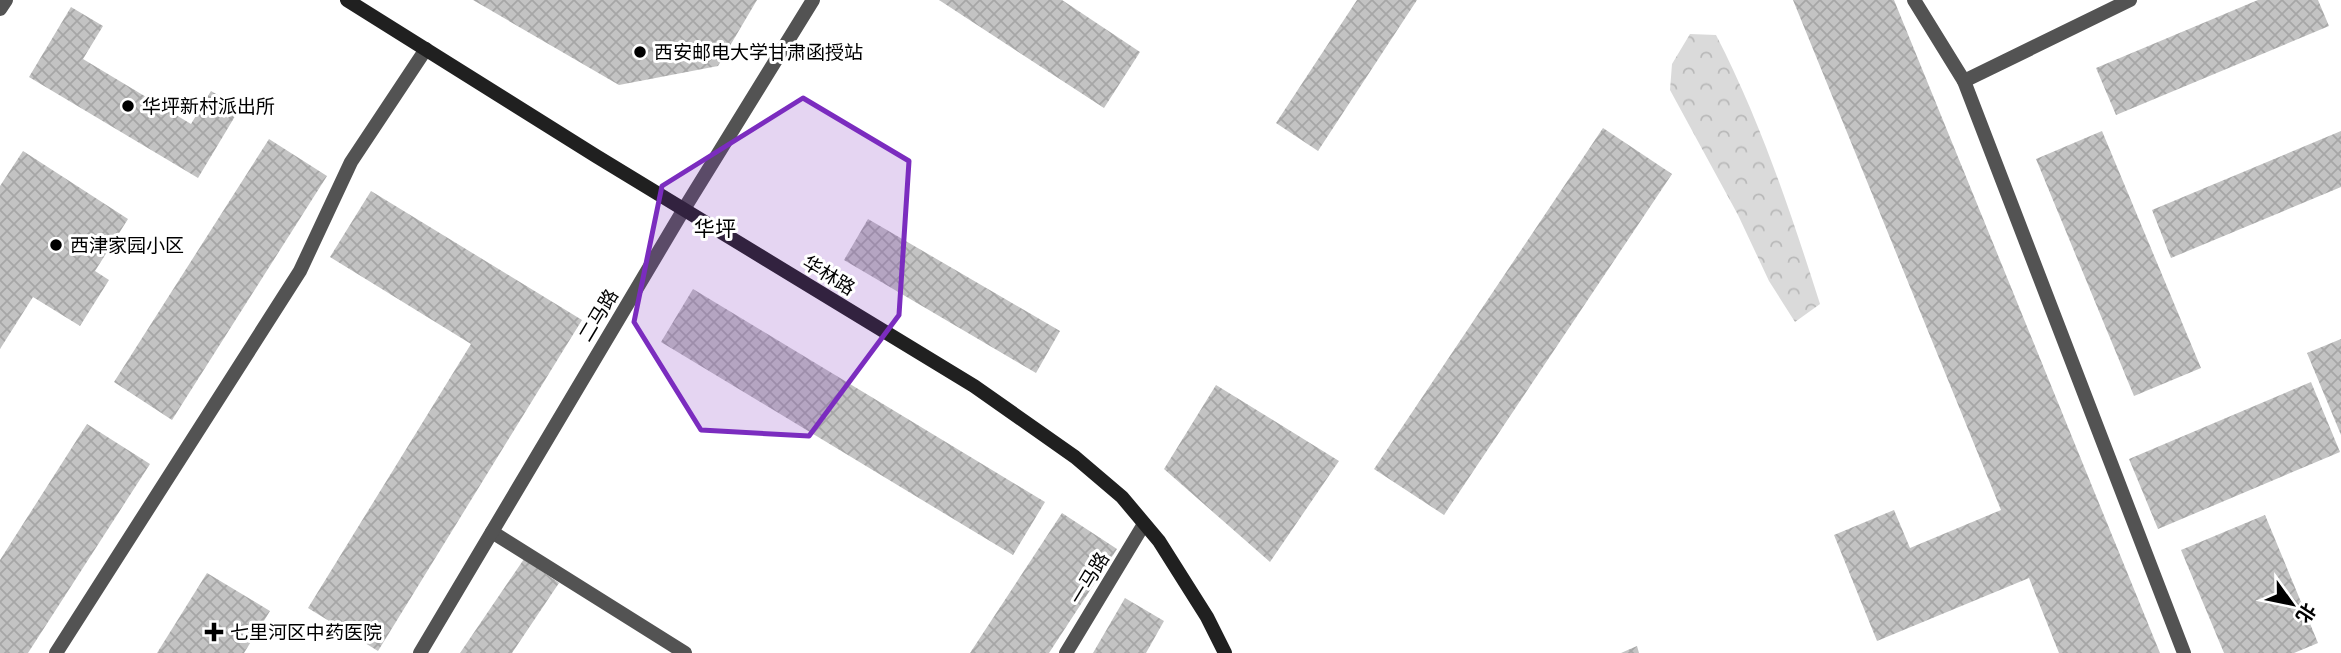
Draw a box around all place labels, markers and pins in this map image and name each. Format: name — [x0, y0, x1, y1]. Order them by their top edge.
place label: 西安邮电大学甘肃函授站 — [654, 42, 863, 63]
marker: 西安邮电大学甘肃函授站 — [632, 44, 648, 60]
place label: 华坪新村派出所 — [142, 96, 275, 117]
marker: 华坪新村派出所 — [120, 98, 136, 114]
place label: 西津家园小区 — [70, 235, 184, 256]
marker: 西津家园小区 — [48, 237, 64, 253]
marker: 七里河区中药医院 — [204, 622, 224, 642]
place label: 七里河区中药医院 — [230, 622, 382, 643]

